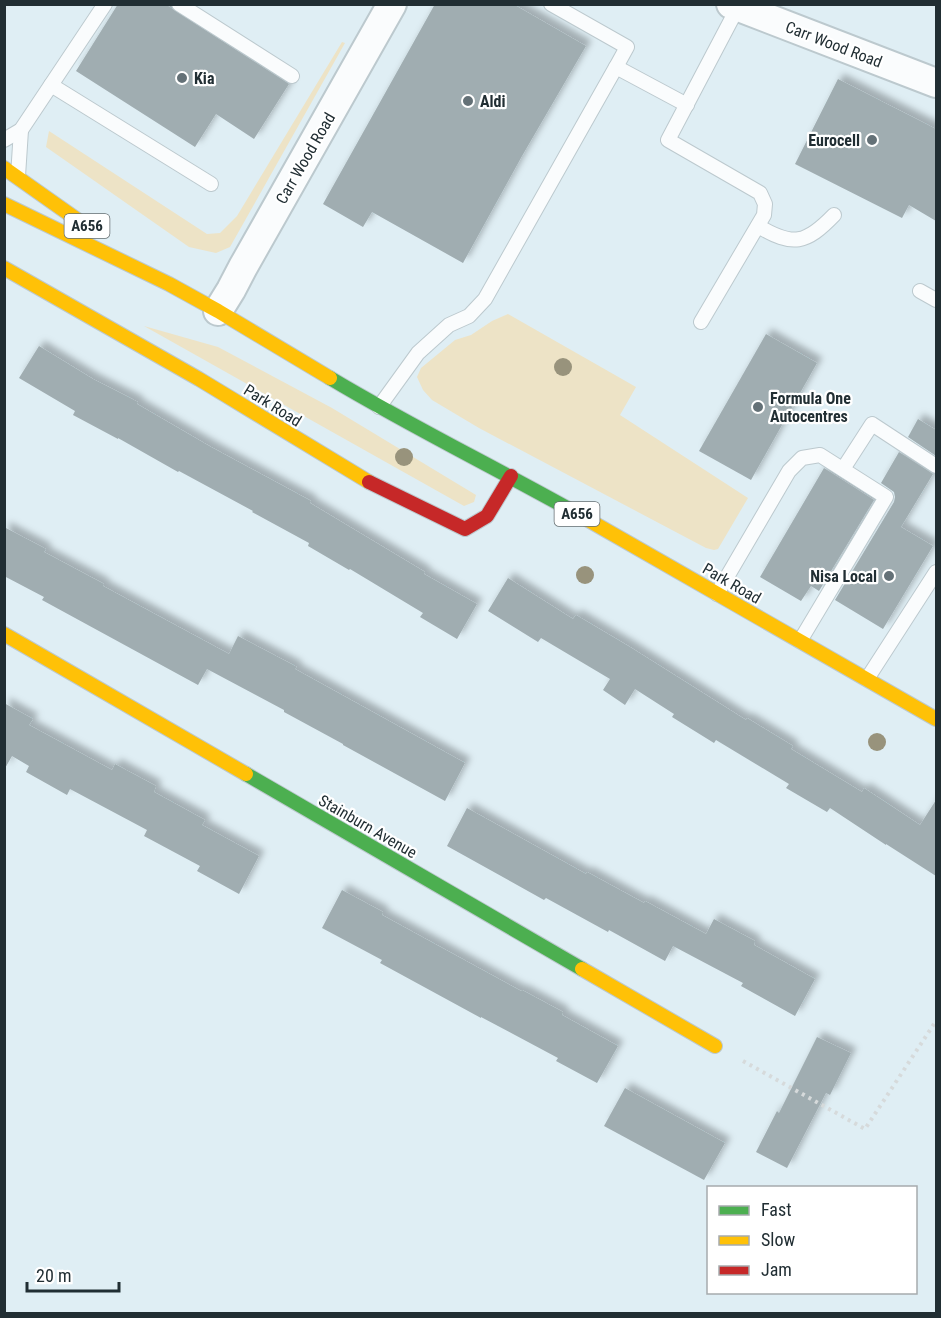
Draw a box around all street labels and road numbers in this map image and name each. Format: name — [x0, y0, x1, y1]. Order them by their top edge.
street label: Carr Wood Road — [783, 17, 885, 72]
street label: Carr Wood Road — [272, 109, 339, 207]
road number: A656 — [64, 214, 110, 238]
street label: Park Road — [240, 380, 305, 431]
road number: A656 — [554, 502, 600, 526]
street label: Park Road — [699, 559, 764, 608]
street label: Stainburn Avenue — [315, 791, 420, 862]

